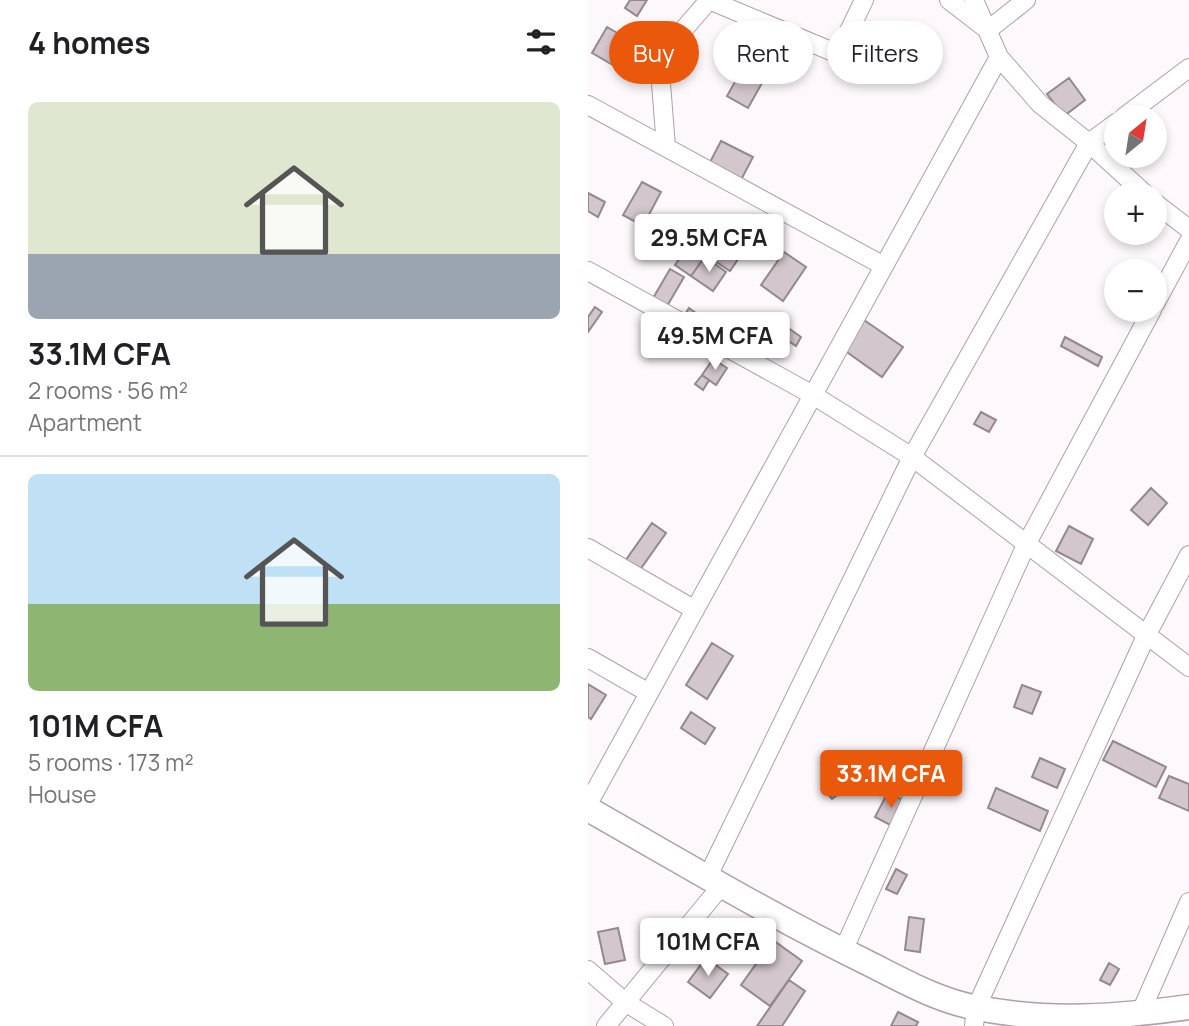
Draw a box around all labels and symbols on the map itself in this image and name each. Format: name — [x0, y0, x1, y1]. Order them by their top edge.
north arrow — [1104, 105, 1167, 168]
pin: 29.5M CFA — [629, 215, 789, 274]
pin: 49.5M CFA — [635, 312, 795, 372]
pin: 33.1M CFA — [811, 750, 971, 810]
pin: 101M CFA — [636, 918, 780, 978]

